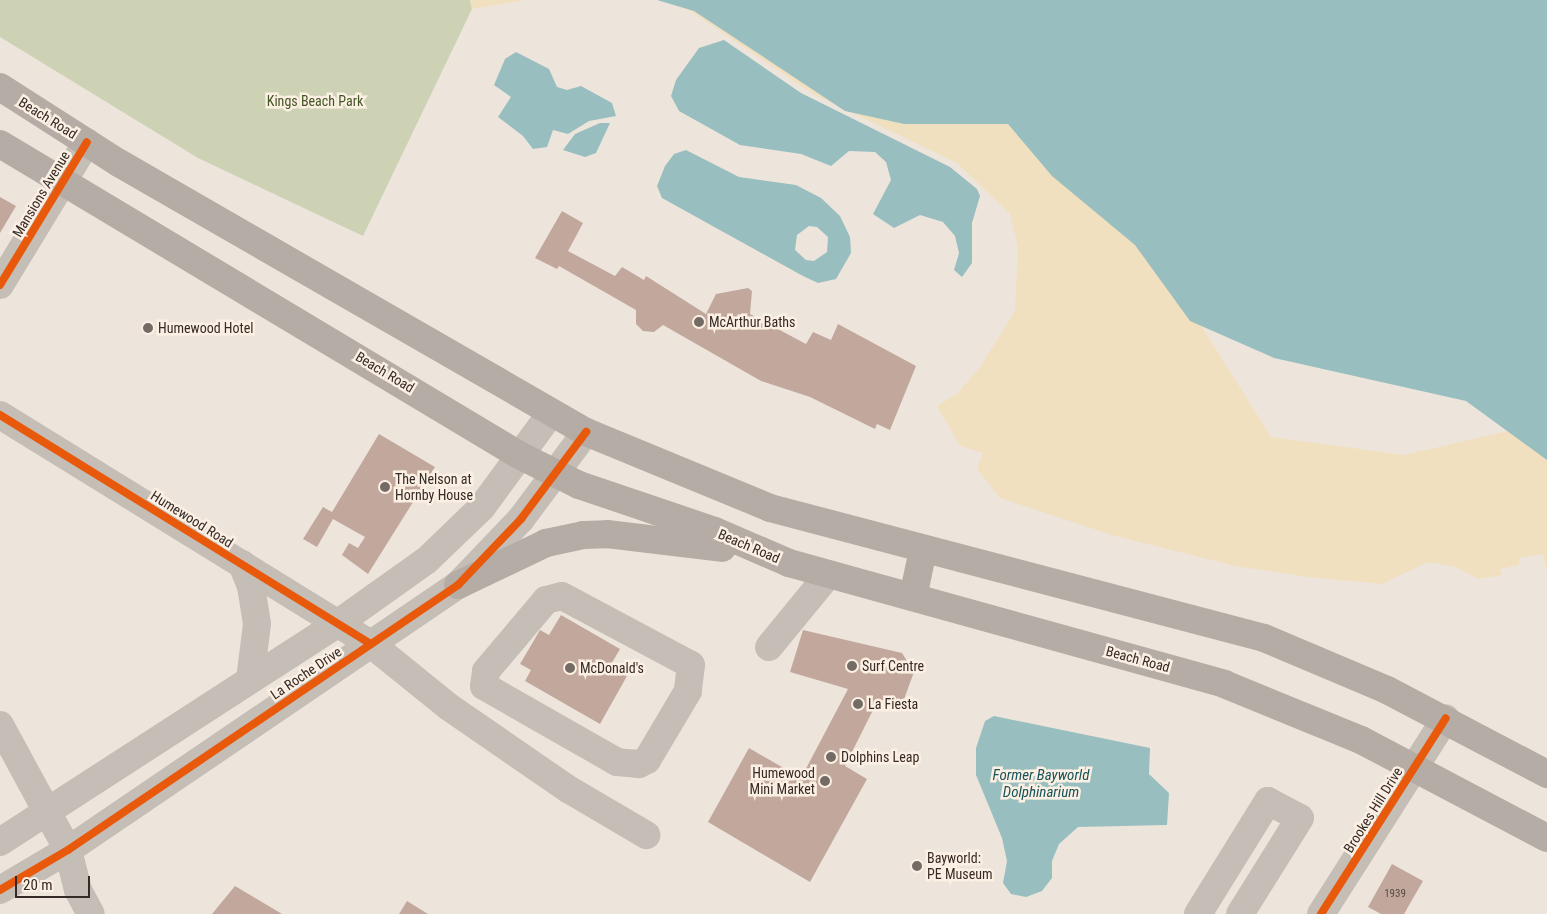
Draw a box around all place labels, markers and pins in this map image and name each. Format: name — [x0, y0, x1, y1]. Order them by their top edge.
place label: McArthur Baths — [709, 314, 796, 330]
marker: McArthur Baths — [693, 316, 705, 328]
place label: Humewood Hotel — [158, 320, 253, 336]
marker: Humewood Hotel — [142, 322, 154, 334]
place label: The Nelson at Hornby House — [395, 471, 473, 504]
marker: The Nelson at Hornby House — [379, 481, 391, 493]
place label: Surf Centre — [862, 658, 924, 674]
place label: McDonald's — [580, 660, 644, 676]
marker: Surf Centre — [846, 660, 858, 672]
marker: McDonald's — [564, 662, 576, 674]
place label: La Fiesta — [868, 696, 918, 712]
marker: La Fiesta — [852, 698, 864, 710]
place label: Dolphins Leap — [841, 749, 919, 765]
marker: Dolphins Leap — [825, 751, 837, 763]
place label: Humewood Mini Market — [750, 765, 815, 798]
marker: Humewood Mini Market — [819, 775, 831, 787]
place label: Bayworld: PE Museum — [927, 850, 993, 882]
marker: Bayworld: PE Museum — [911, 860, 923, 872]

